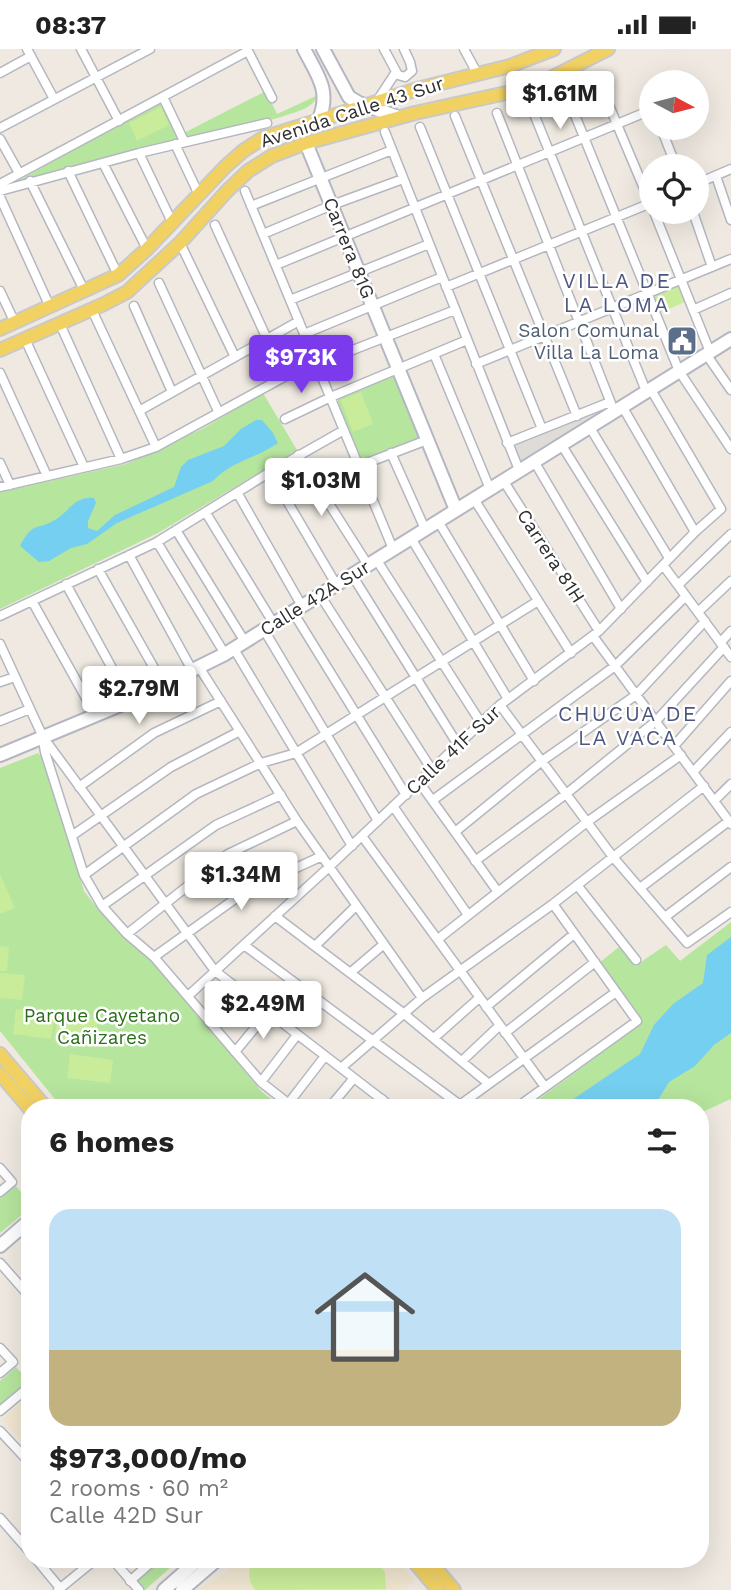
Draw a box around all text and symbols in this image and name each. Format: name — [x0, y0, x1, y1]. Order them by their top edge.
text: 08:37 — [35, 10, 106, 40]
north arrow — [639, 70, 709, 140]
map controls — [639, 70, 709, 224]
street label: Avenida Calle 43 Sur — [257, 71, 447, 153]
pin: $1.61M — [503, 71, 617, 131]
text: $1.61M — [522, 80, 598, 107]
button: locate — [639, 154, 709, 224]
street label: Carrera 81G — [318, 194, 380, 302]
district label: VILLA DE LA LOMA — [562, 268, 672, 317]
place label: Salon Comunal Villa La Loma — [518, 319, 659, 364]
public building icon: Salon Comunal Villa La Loma — [665, 324, 699, 358]
pin: $973K — [252, 335, 350, 395]
text: $973K — [265, 344, 337, 371]
pin: $1.03M — [264, 459, 378, 518]
text: $1.03M — [281, 467, 361, 494]
street label: Carrera 81H — [512, 505, 590, 607]
street label: Calle 42A Sur — [256, 555, 374, 641]
pin: $2.79M — [82, 667, 196, 726]
text: $2.79M — [98, 675, 180, 702]
street label: Calle 41F Sur — [401, 700, 505, 800]
district label: CHUCUA DE LA VACA — [558, 701, 698, 750]
pin: $1.34M — [184, 853, 298, 912]
text: $1.34M — [201, 861, 281, 888]
pin: $2.49M — [206, 981, 320, 1041]
text: $2.49M — [221, 990, 306, 1017]
park label: Parque Cayetano Cañizares — [24, 1004, 180, 1049]
icon: filters — [643, 1122, 681, 1160]
text: 6 homes — [49, 1124, 174, 1159]
icon: home — [302, 1254, 428, 1380]
text: $973,000/mo — [49, 1440, 247, 1475]
text: 2 rooms · 60 m² — [49, 1475, 228, 1502]
text: Calle 42D Sur — [49, 1502, 203, 1529]

